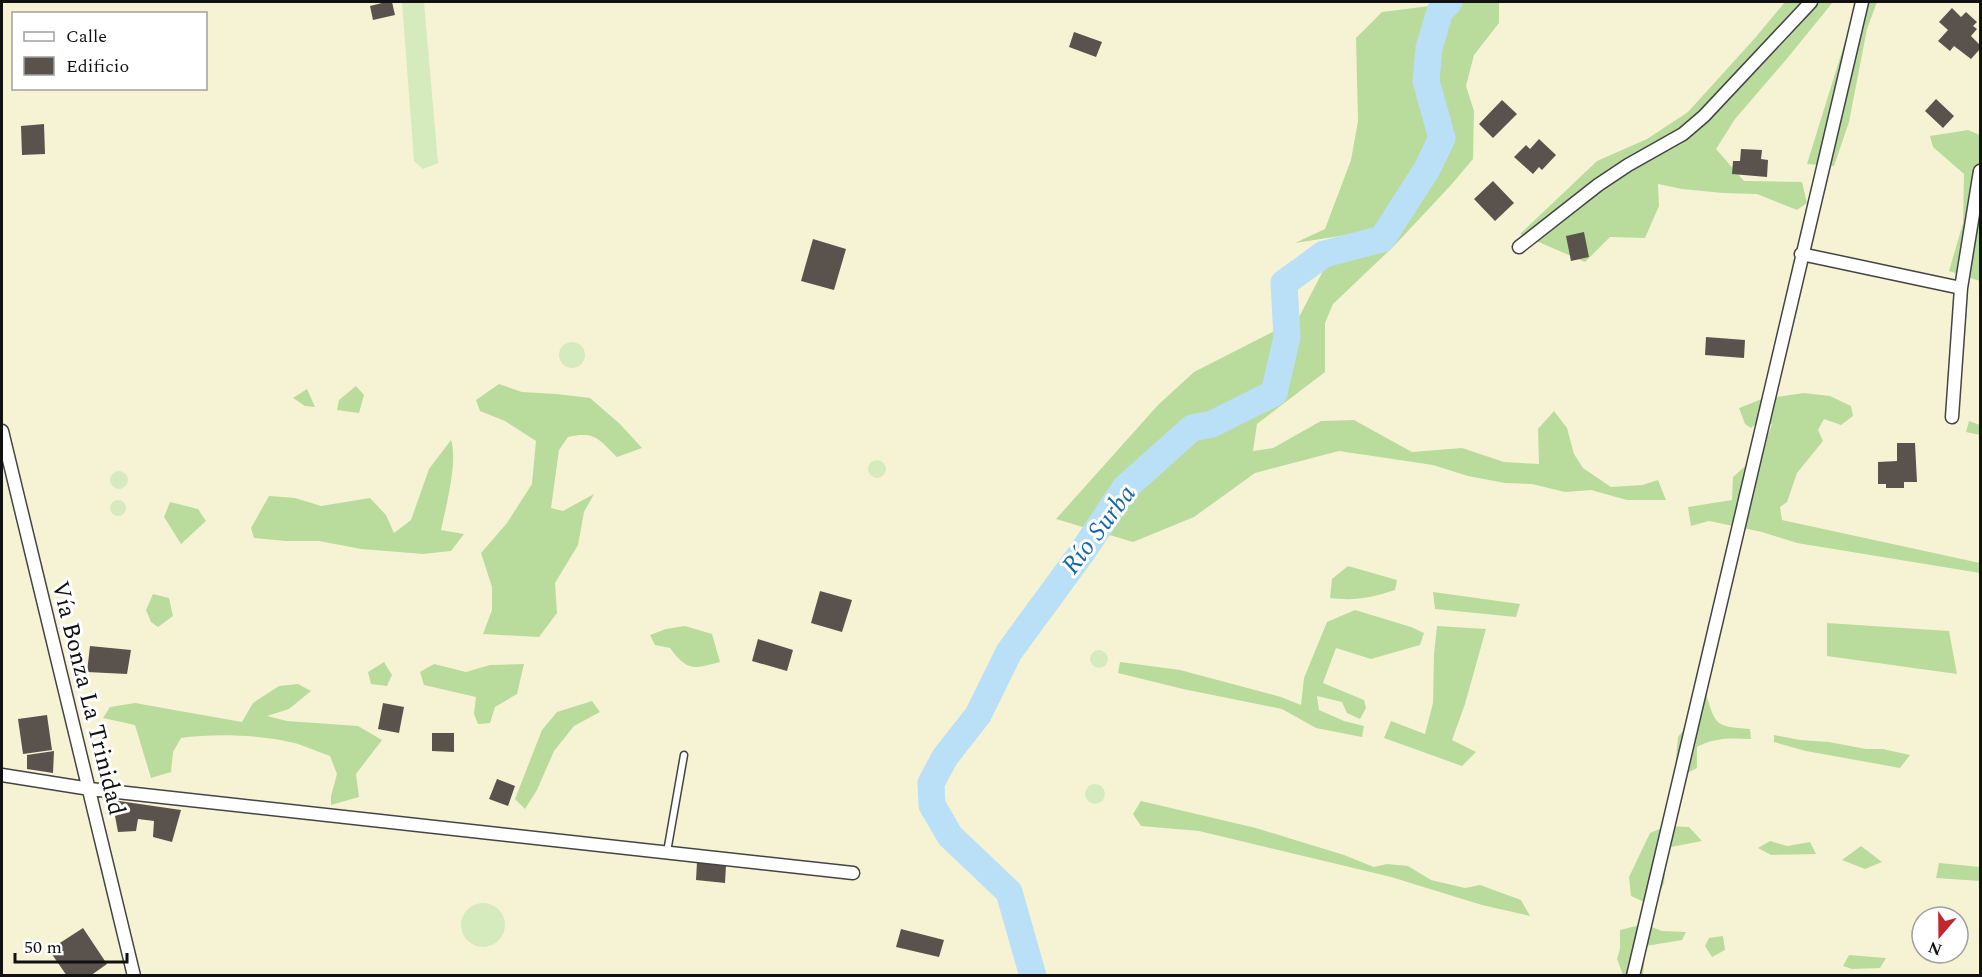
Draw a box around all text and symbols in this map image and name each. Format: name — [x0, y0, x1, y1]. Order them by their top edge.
legend — [12, 12, 207, 90]
text: Calle — [66, 23, 107, 50]
text: Edificio — [66, 53, 129, 80]
water label: Río Surba — [1052, 476, 1146, 583]
street label: Vía Bonza La Trinidad — [41, 577, 135, 819]
north arrow — [1910, 905, 1970, 965]
scale bar — [15, 926, 128, 964]
text: 50 m — [24, 934, 62, 961]
text: N — [1925, 935, 1945, 962]

